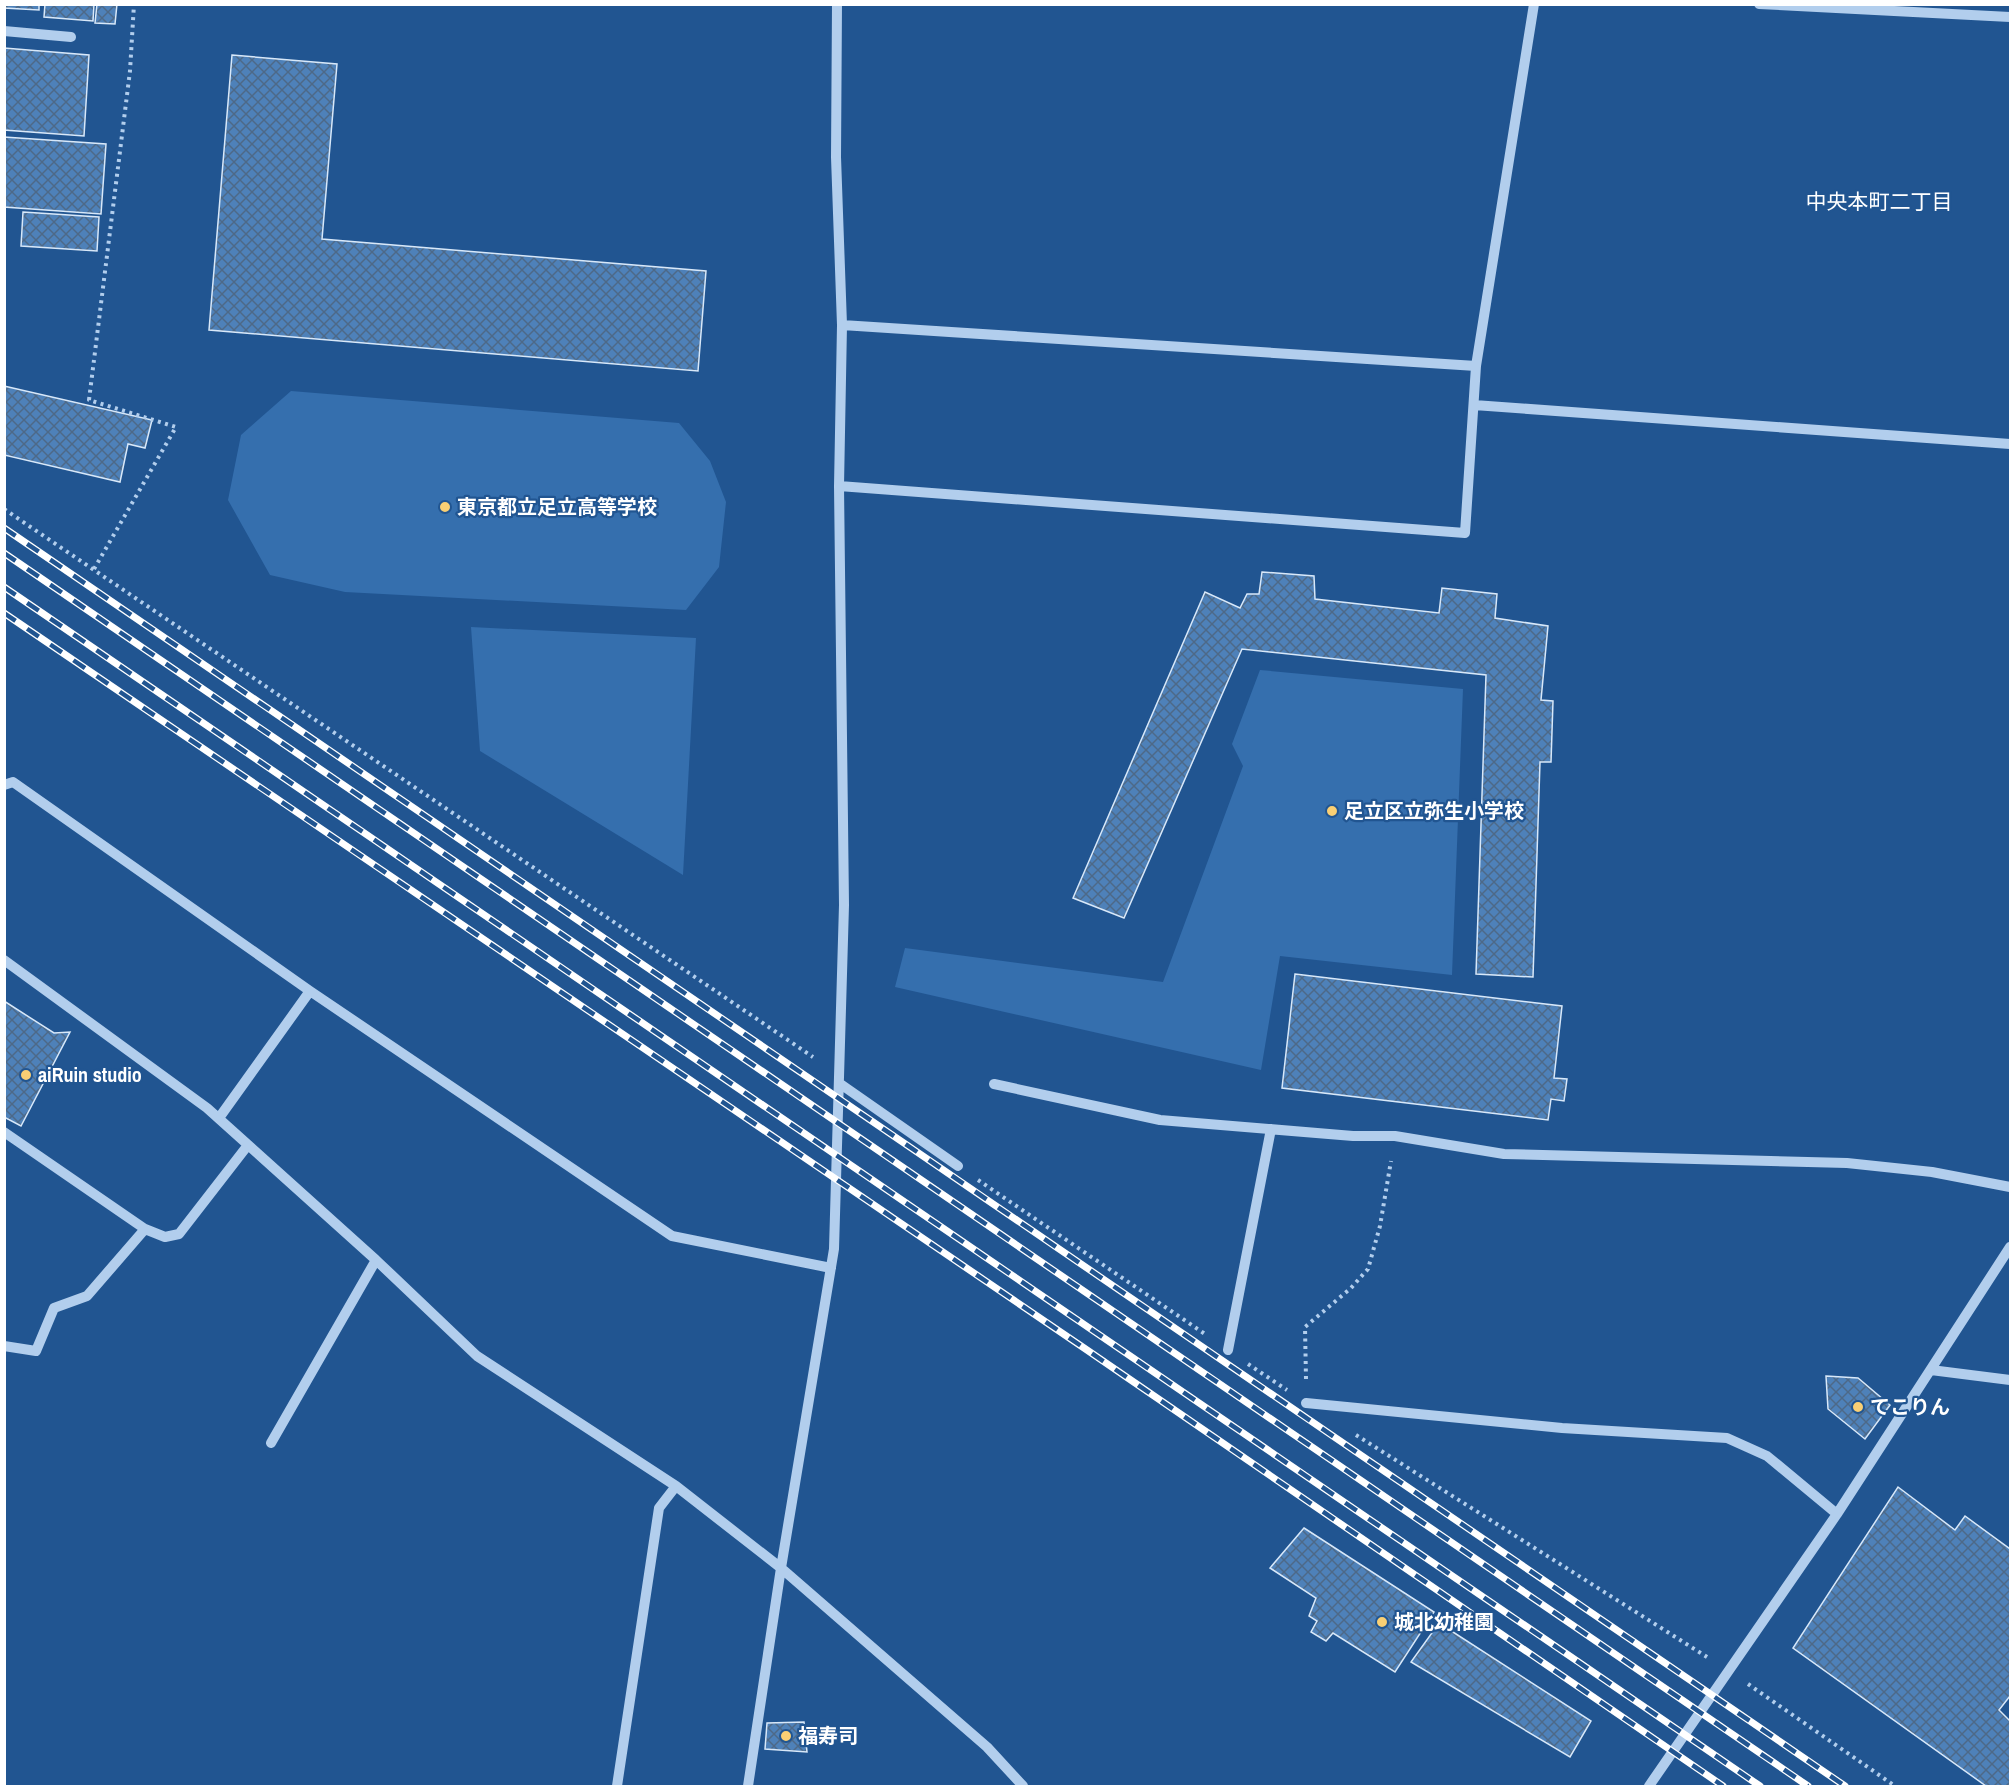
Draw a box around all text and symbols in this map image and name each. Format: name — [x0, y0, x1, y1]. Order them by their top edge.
district label: 中央本町二丁目 — [1806, 187, 1953, 216]
place label: 東京都立足立高等学校 — [457, 493, 657, 520]
marker: 東京都立足立高等学校 — [438, 500, 452, 514]
place label: 足立区立弥生小学校 — [1344, 797, 1524, 824]
marker: 足立区立弥生小学校 — [1325, 804, 1339, 818]
place label: aiRuin studio — [38, 1061, 142, 1088]
marker: aiRuin studio — [19, 1068, 33, 1082]
place label: てこりん — [1870, 1393, 1950, 1420]
marker: てこりん — [1851, 1400, 1865, 1414]
place label: 城北幼稚園 — [1394, 1608, 1494, 1635]
marker: 城北幼稚園 — [1375, 1615, 1389, 1629]
place label: 福寿司 — [798, 1722, 858, 1749]
marker: 福寿司 — [779, 1729, 793, 1743]

